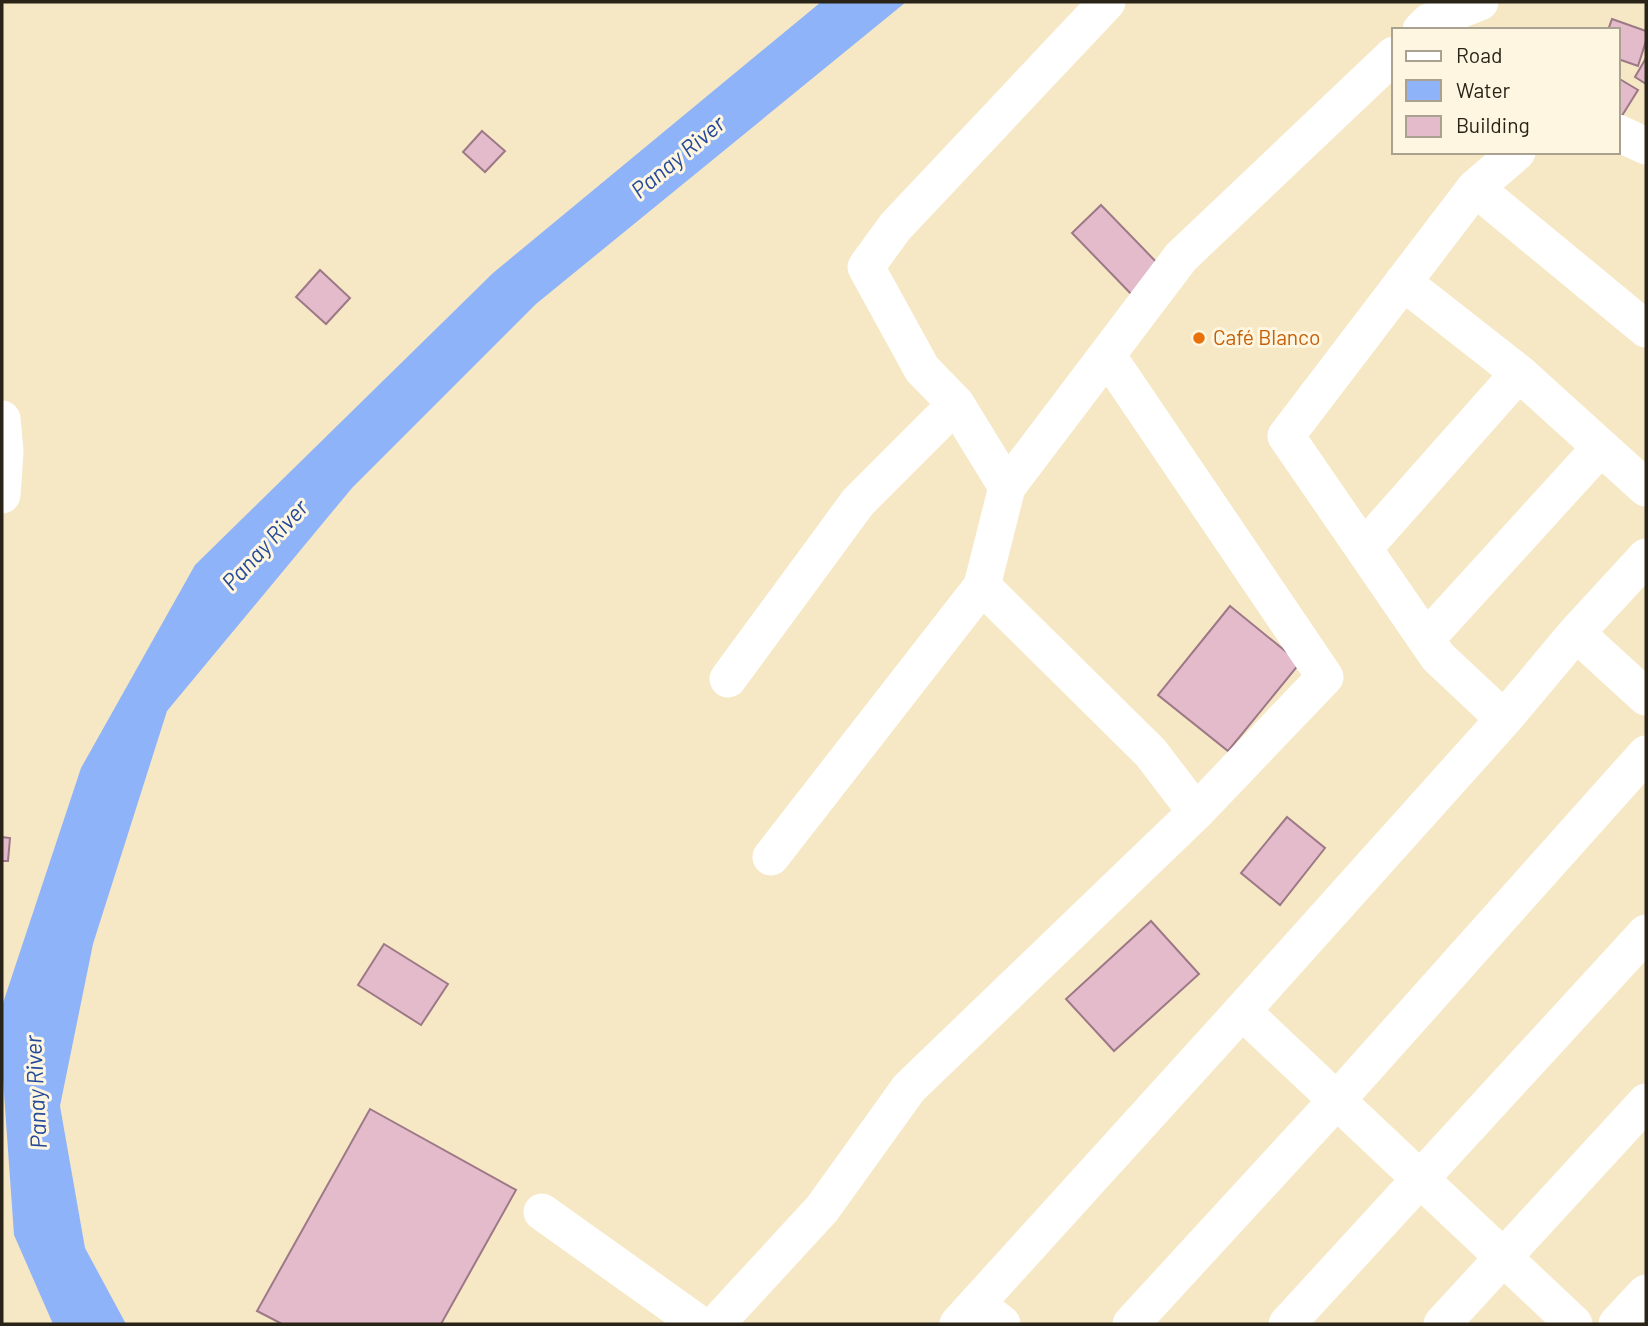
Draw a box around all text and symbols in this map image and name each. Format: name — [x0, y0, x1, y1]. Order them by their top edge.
legend — [1392, 28, 1620, 154]
text: Road — [1456, 42, 1502, 67]
text: Water — [1456, 77, 1511, 102]
water label: Panay River — [625, 108, 731, 204]
text: Building — [1456, 112, 1530, 137]
place label: Café Blanco — [1213, 324, 1320, 349]
marker: Café Blanco — [1191, 330, 1207, 346]
water label: Panay River — [215, 493, 314, 595]
water label: Panay River — [18, 1034, 52, 1150]

